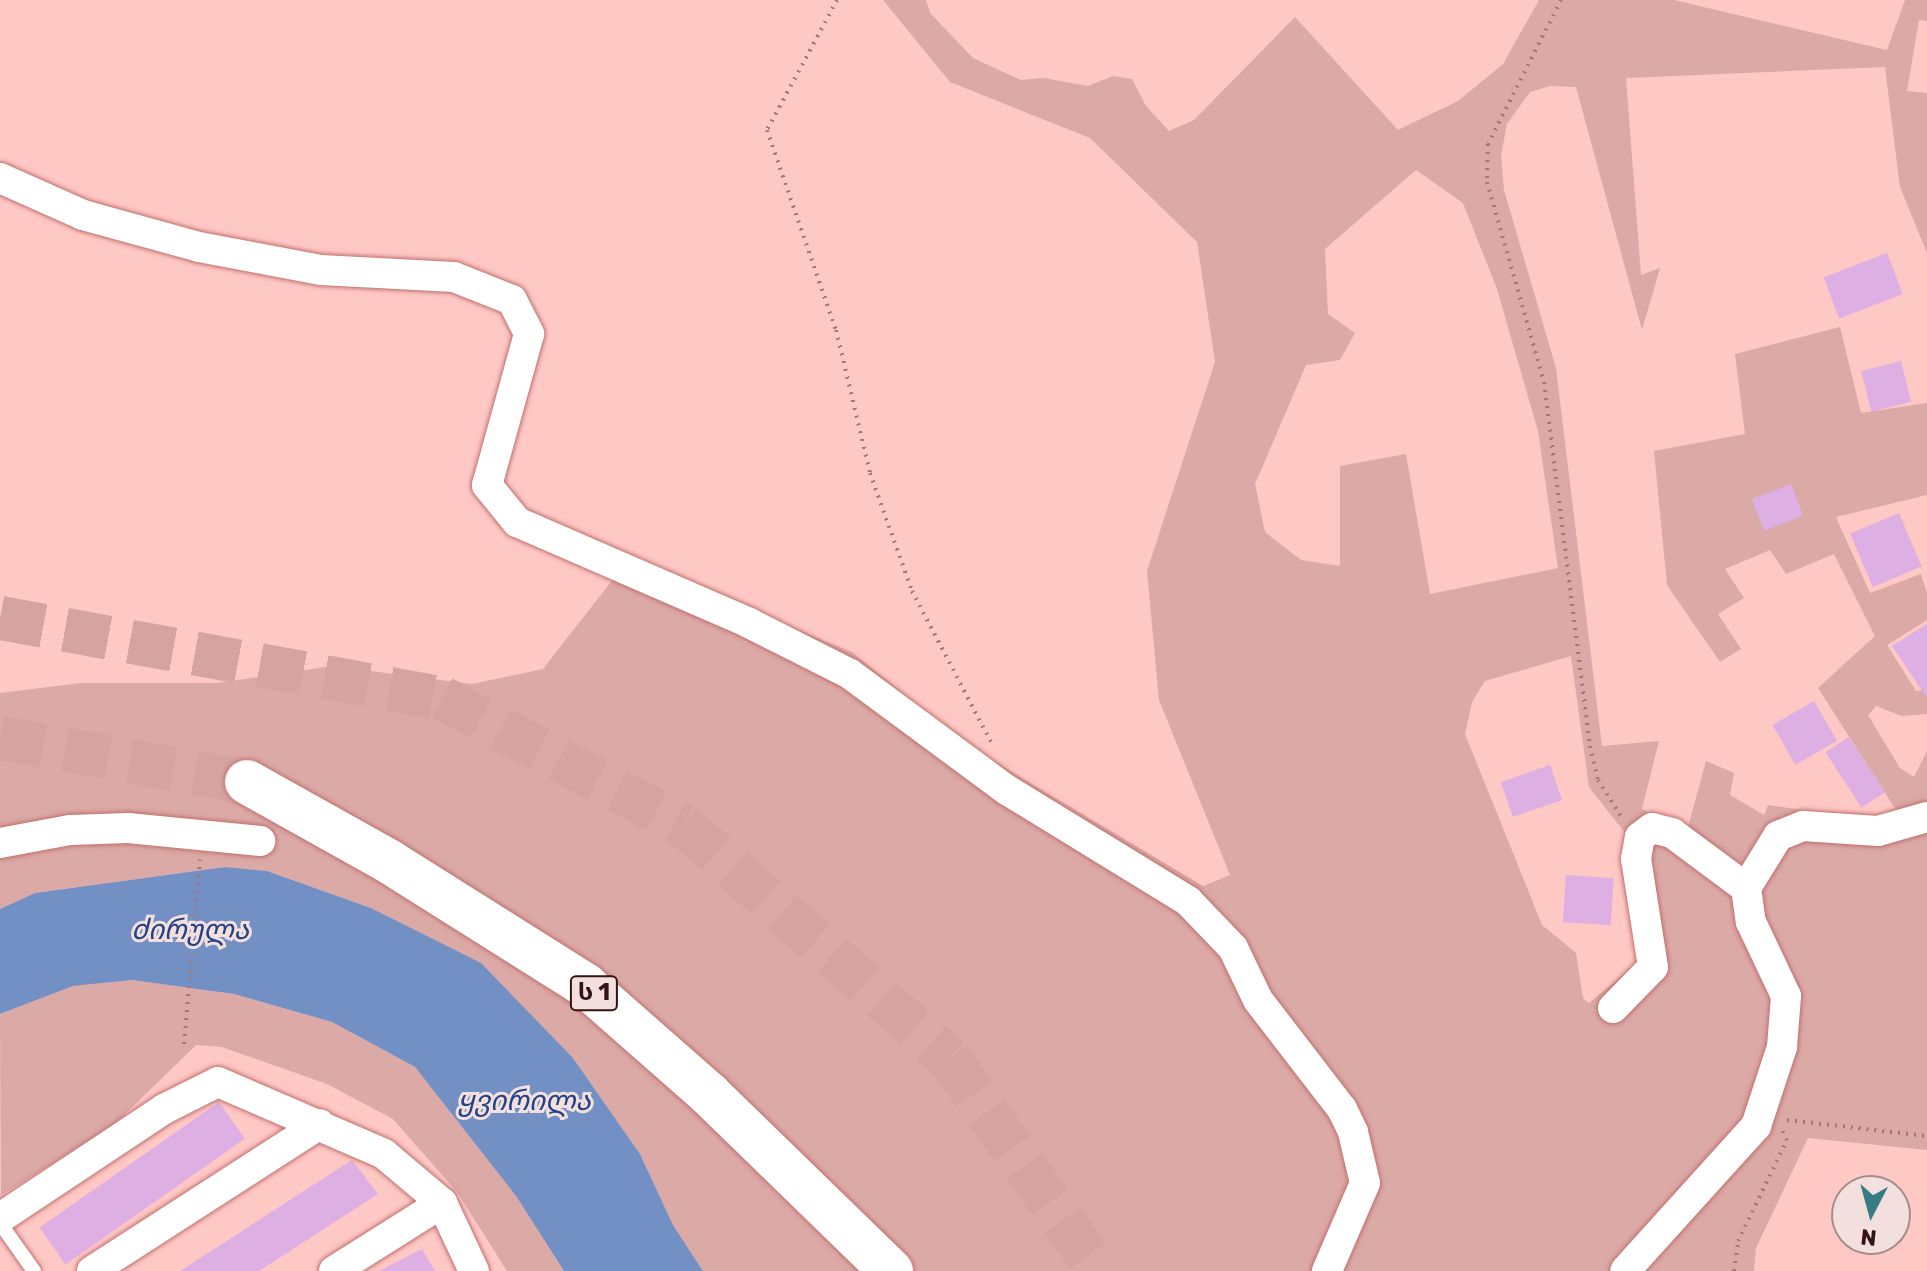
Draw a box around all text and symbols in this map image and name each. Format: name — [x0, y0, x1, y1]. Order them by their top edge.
water label: ძირულა — [131, 913, 249, 947]
road number: ს 1 — [568, 973, 620, 1013]
water label: ყვირილა — [457, 1084, 591, 1118]
north arrow — [1831, 1175, 1911, 1255]
text: N — [1859, 1223, 1878, 1252]

